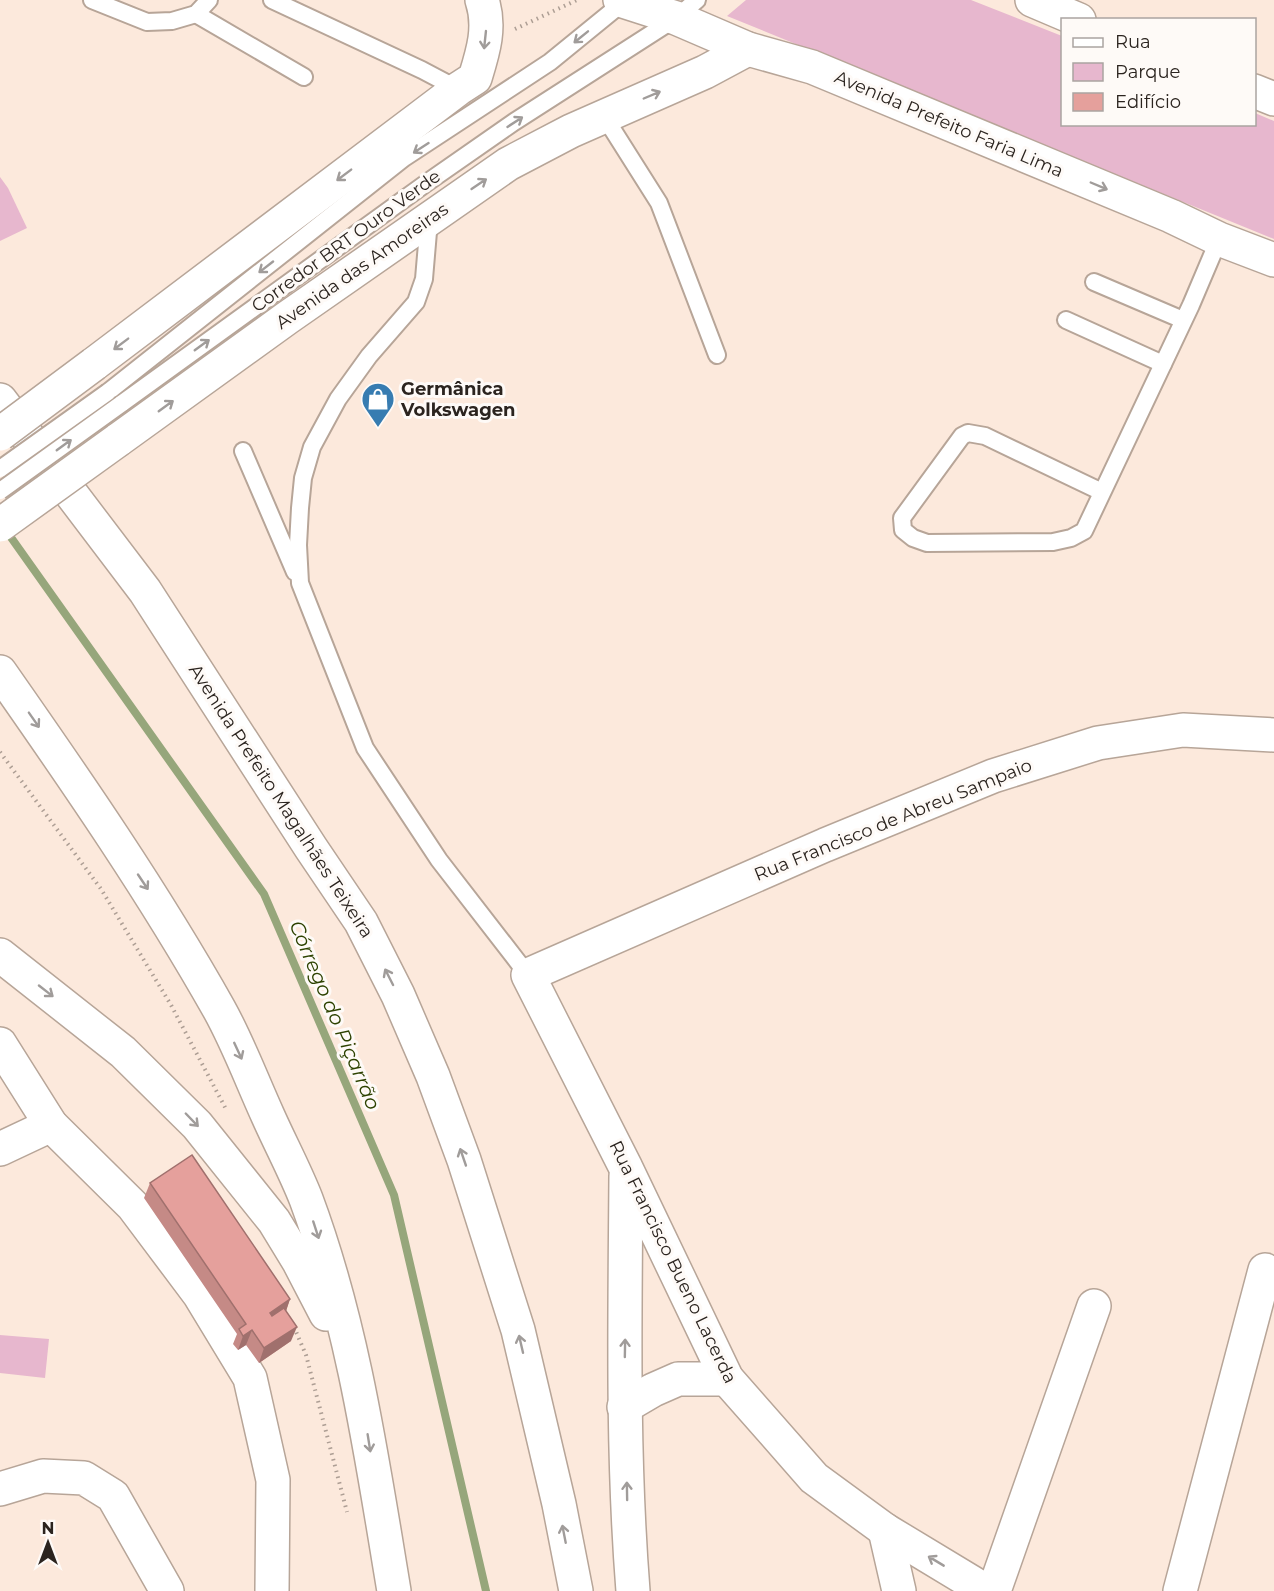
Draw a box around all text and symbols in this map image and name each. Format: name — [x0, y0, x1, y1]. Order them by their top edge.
legend — [1061, 18, 1256, 126]
one-way arrow — [479, 29, 490, 49]
one-way arrow — [574, 30, 589, 44]
text: Rua — [1115, 31, 1151, 53]
text: Parque — [1115, 61, 1181, 83]
street label: Avenida Prefeito Faria Lima — [831, 66, 1067, 182]
one-way arrow — [642, 89, 661, 100]
text: Edifício — [1115, 91, 1181, 113]
one-way arrow — [506, 116, 523, 128]
one-way arrow — [412, 141, 429, 154]
street label: Corredor BRT Ouro Verde — [247, 165, 445, 317]
one-way arrow — [336, 169, 352, 182]
one-way arrow — [470, 178, 486, 190]
one-way arrow — [1089, 181, 1107, 192]
street label: Avenida das Amoreiras — [271, 198, 453, 334]
one-way arrow — [259, 260, 275, 273]
one-way arrow — [113, 337, 129, 350]
one-way arrow — [194, 339, 210, 351]
place label: Germânica Volkswagen — [400, 378, 516, 421]
shop icon: Germânica Volkswagen — [360, 381, 396, 428]
one-way arrow — [157, 400, 173, 412]
one-way arrow — [56, 438, 72, 451]
street label: Avenida Prefeito Magalhães Teixeira — [184, 660, 378, 942]
one-way arrow — [28, 712, 40, 728]
street label: Rua Francisco de Abreu Sampaio — [751, 754, 1035, 886]
one-way arrow — [136, 873, 149, 890]
water label: Córrego do Piçarrão — [284, 917, 386, 1113]
one-way arrow — [383, 969, 394, 987]
one-way arrow — [38, 985, 54, 998]
one-way arrow — [233, 1042, 245, 1060]
one-way arrow — [184, 1113, 199, 1128]
street label: Rua Francisco Bueno Lacerda — [605, 1137, 741, 1387]
one-way arrow — [457, 1148, 468, 1167]
one-way arrow — [311, 1220, 322, 1239]
one-way arrow — [515, 1334, 527, 1353]
one-way arrow — [619, 1339, 630, 1359]
one-way arrow — [363, 1432, 374, 1452]
one-way arrow — [621, 1481, 633, 1501]
north arrow — [18, 1513, 78, 1573]
text: N — [42, 1519, 54, 1538]
one-way arrow — [558, 1524, 570, 1543]
one-way arrow — [928, 1554, 945, 1566]

